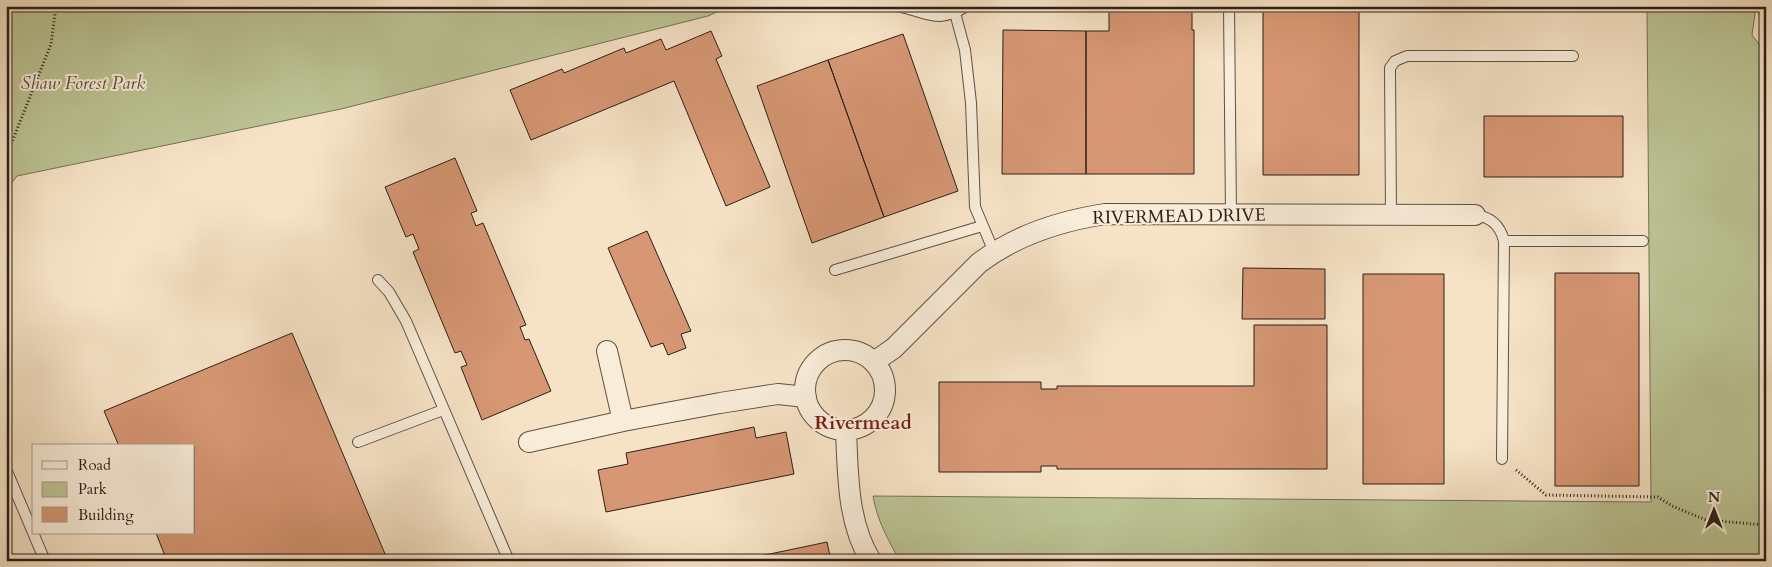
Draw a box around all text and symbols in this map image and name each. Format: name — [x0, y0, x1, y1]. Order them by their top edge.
park label: Shaw Forest Park — [21, 71, 145, 96]
street label: RIVERMEAD DRIVE — [1092, 202, 1266, 231]
district label: Rivermead — [814, 409, 912, 436]
legend — [32, 444, 195, 534]
text: Road — [78, 455, 111, 475]
text: Park — [78, 479, 107, 499]
north arrow — [1690, 484, 1740, 534]
text: N — [1708, 488, 1720, 507]
text: Building — [78, 505, 134, 525]

